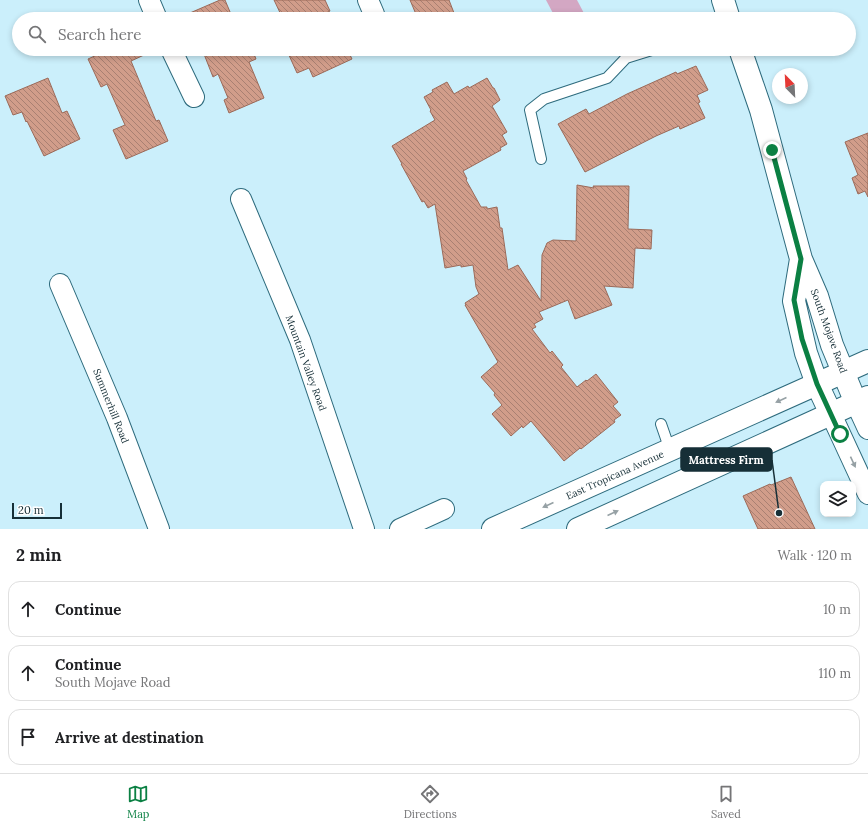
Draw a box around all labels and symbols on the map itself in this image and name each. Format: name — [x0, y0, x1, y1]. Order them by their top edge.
north arrow — [772, 68, 808, 104]
route end — [763, 141, 781, 159]
street label: South Mojave Road — [808, 287, 850, 375]
street label: Mountain Valley Road — [283, 313, 329, 413]
street label: Summerhill Road — [90, 367, 132, 445]
one-way arrow — [776, 397, 787, 403]
route start — [831, 425, 849, 443]
street label: East Tropicana Avenue — [564, 447, 667, 502]
callout: Mattress Firm — [681, 448, 772, 471]
text: Mattress Firm — [688, 453, 764, 467]
one-way arrow — [850, 456, 856, 467]
scale bar — [12, 501, 62, 520]
one-way arrow — [542, 502, 553, 508]
one-way arrow — [608, 510, 619, 516]

